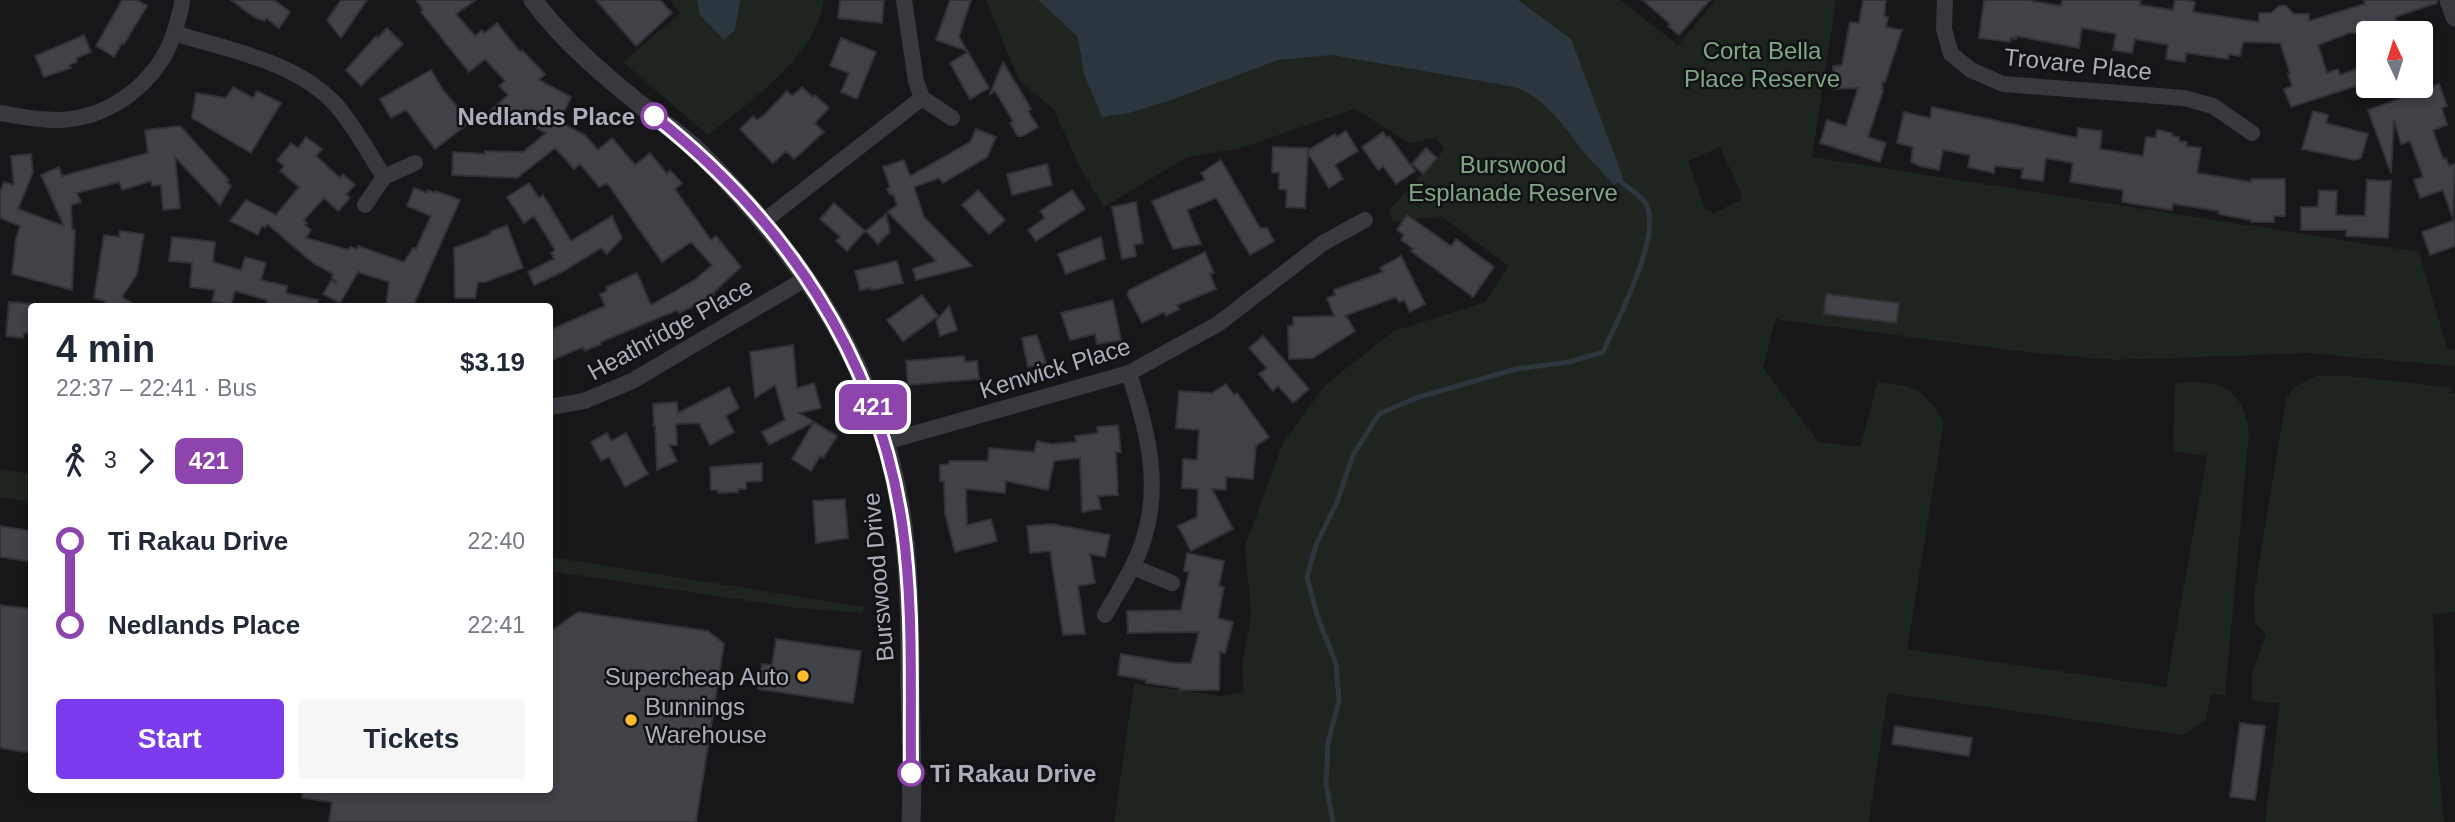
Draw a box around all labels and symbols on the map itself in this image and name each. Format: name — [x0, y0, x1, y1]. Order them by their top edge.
north arrow — [2356, 21, 2432, 98]
park label: Corta Bella Place Reserve — [1684, 37, 1840, 92]
street label: Trovare Place — [2003, 43, 2153, 85]
place label: Nedlands Place — [458, 103, 635, 130]
marker: Nedlands Place — [641, 103, 667, 129]
park label: Burswood Esplanade Reserve — [1408, 151, 1618, 206]
street label: Heathridge Place — [583, 273, 757, 385]
street label: Kenwick Place — [976, 332, 1134, 404]
line badge: 421 — [833, 384, 913, 430]
street label: Burswood Drive — [857, 491, 899, 663]
place label: Supercheap Auto — [605, 663, 789, 690]
marker: Supercheap Auto — [795, 668, 811, 684]
place label: Bunnings Warehouse — [645, 693, 767, 748]
marker: Bunnings Warehouse — [623, 712, 639, 728]
marker: Ti Rakau Drive — [898, 760, 924, 786]
place label: Ti Rakau Drive — [930, 760, 1096, 787]

